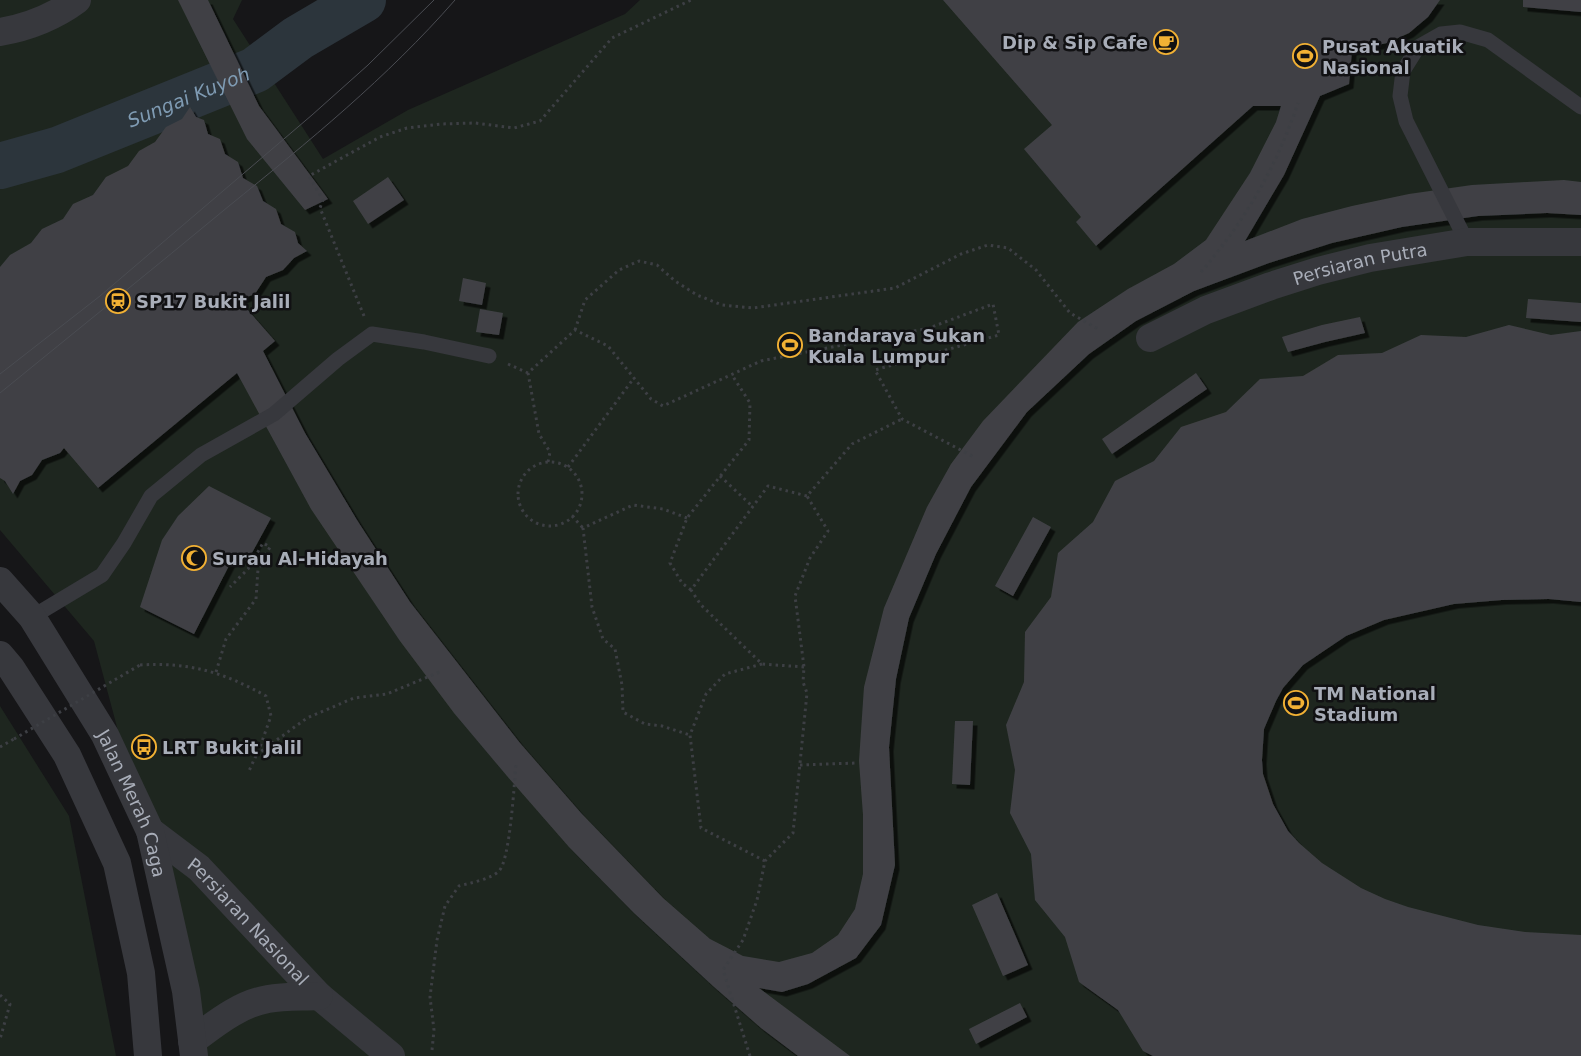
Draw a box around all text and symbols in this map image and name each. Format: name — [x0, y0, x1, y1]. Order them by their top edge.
cafe icon: Dip & Sip Cafe — [1153, 29, 1179, 55]
place label: Dip & Sip Cafe — [1002, 32, 1148, 53]
place label: Pusat Akuatik Nasional — [1322, 36, 1464, 78]
sports icon: Pusat Akuatik Nasional — [1292, 43, 1318, 69]
water label: Sungai Kuyoh — [124, 62, 253, 131]
street label: Persiaran Putra — [1290, 238, 1429, 289]
station icon: SP17 Bukit Jalil — [105, 288, 131, 314]
place label: SP17 Bukit Jalil — [136, 291, 290, 312]
place label: Bandaraya Sukan Kuala Lumpur — [808, 325, 985, 367]
sports icon: Bandaraya Sukan Kuala Lumpur — [777, 332, 803, 358]
mosque icon: Surau Al-Hidayah — [181, 545, 207, 571]
place label: Surau Al-Hidayah — [212, 548, 388, 569]
place label: TM National Stadium — [1314, 683, 1436, 725]
sports icon: TM National Stadium — [1283, 690, 1309, 716]
street label: Jalan Merah Caga — [93, 725, 171, 879]
bus stop icon: LRT Bukit Jalil — [131, 734, 157, 760]
place label: LRT Bukit Jalil — [162, 737, 302, 758]
street label: Persiaran Nasional — [184, 853, 313, 989]

